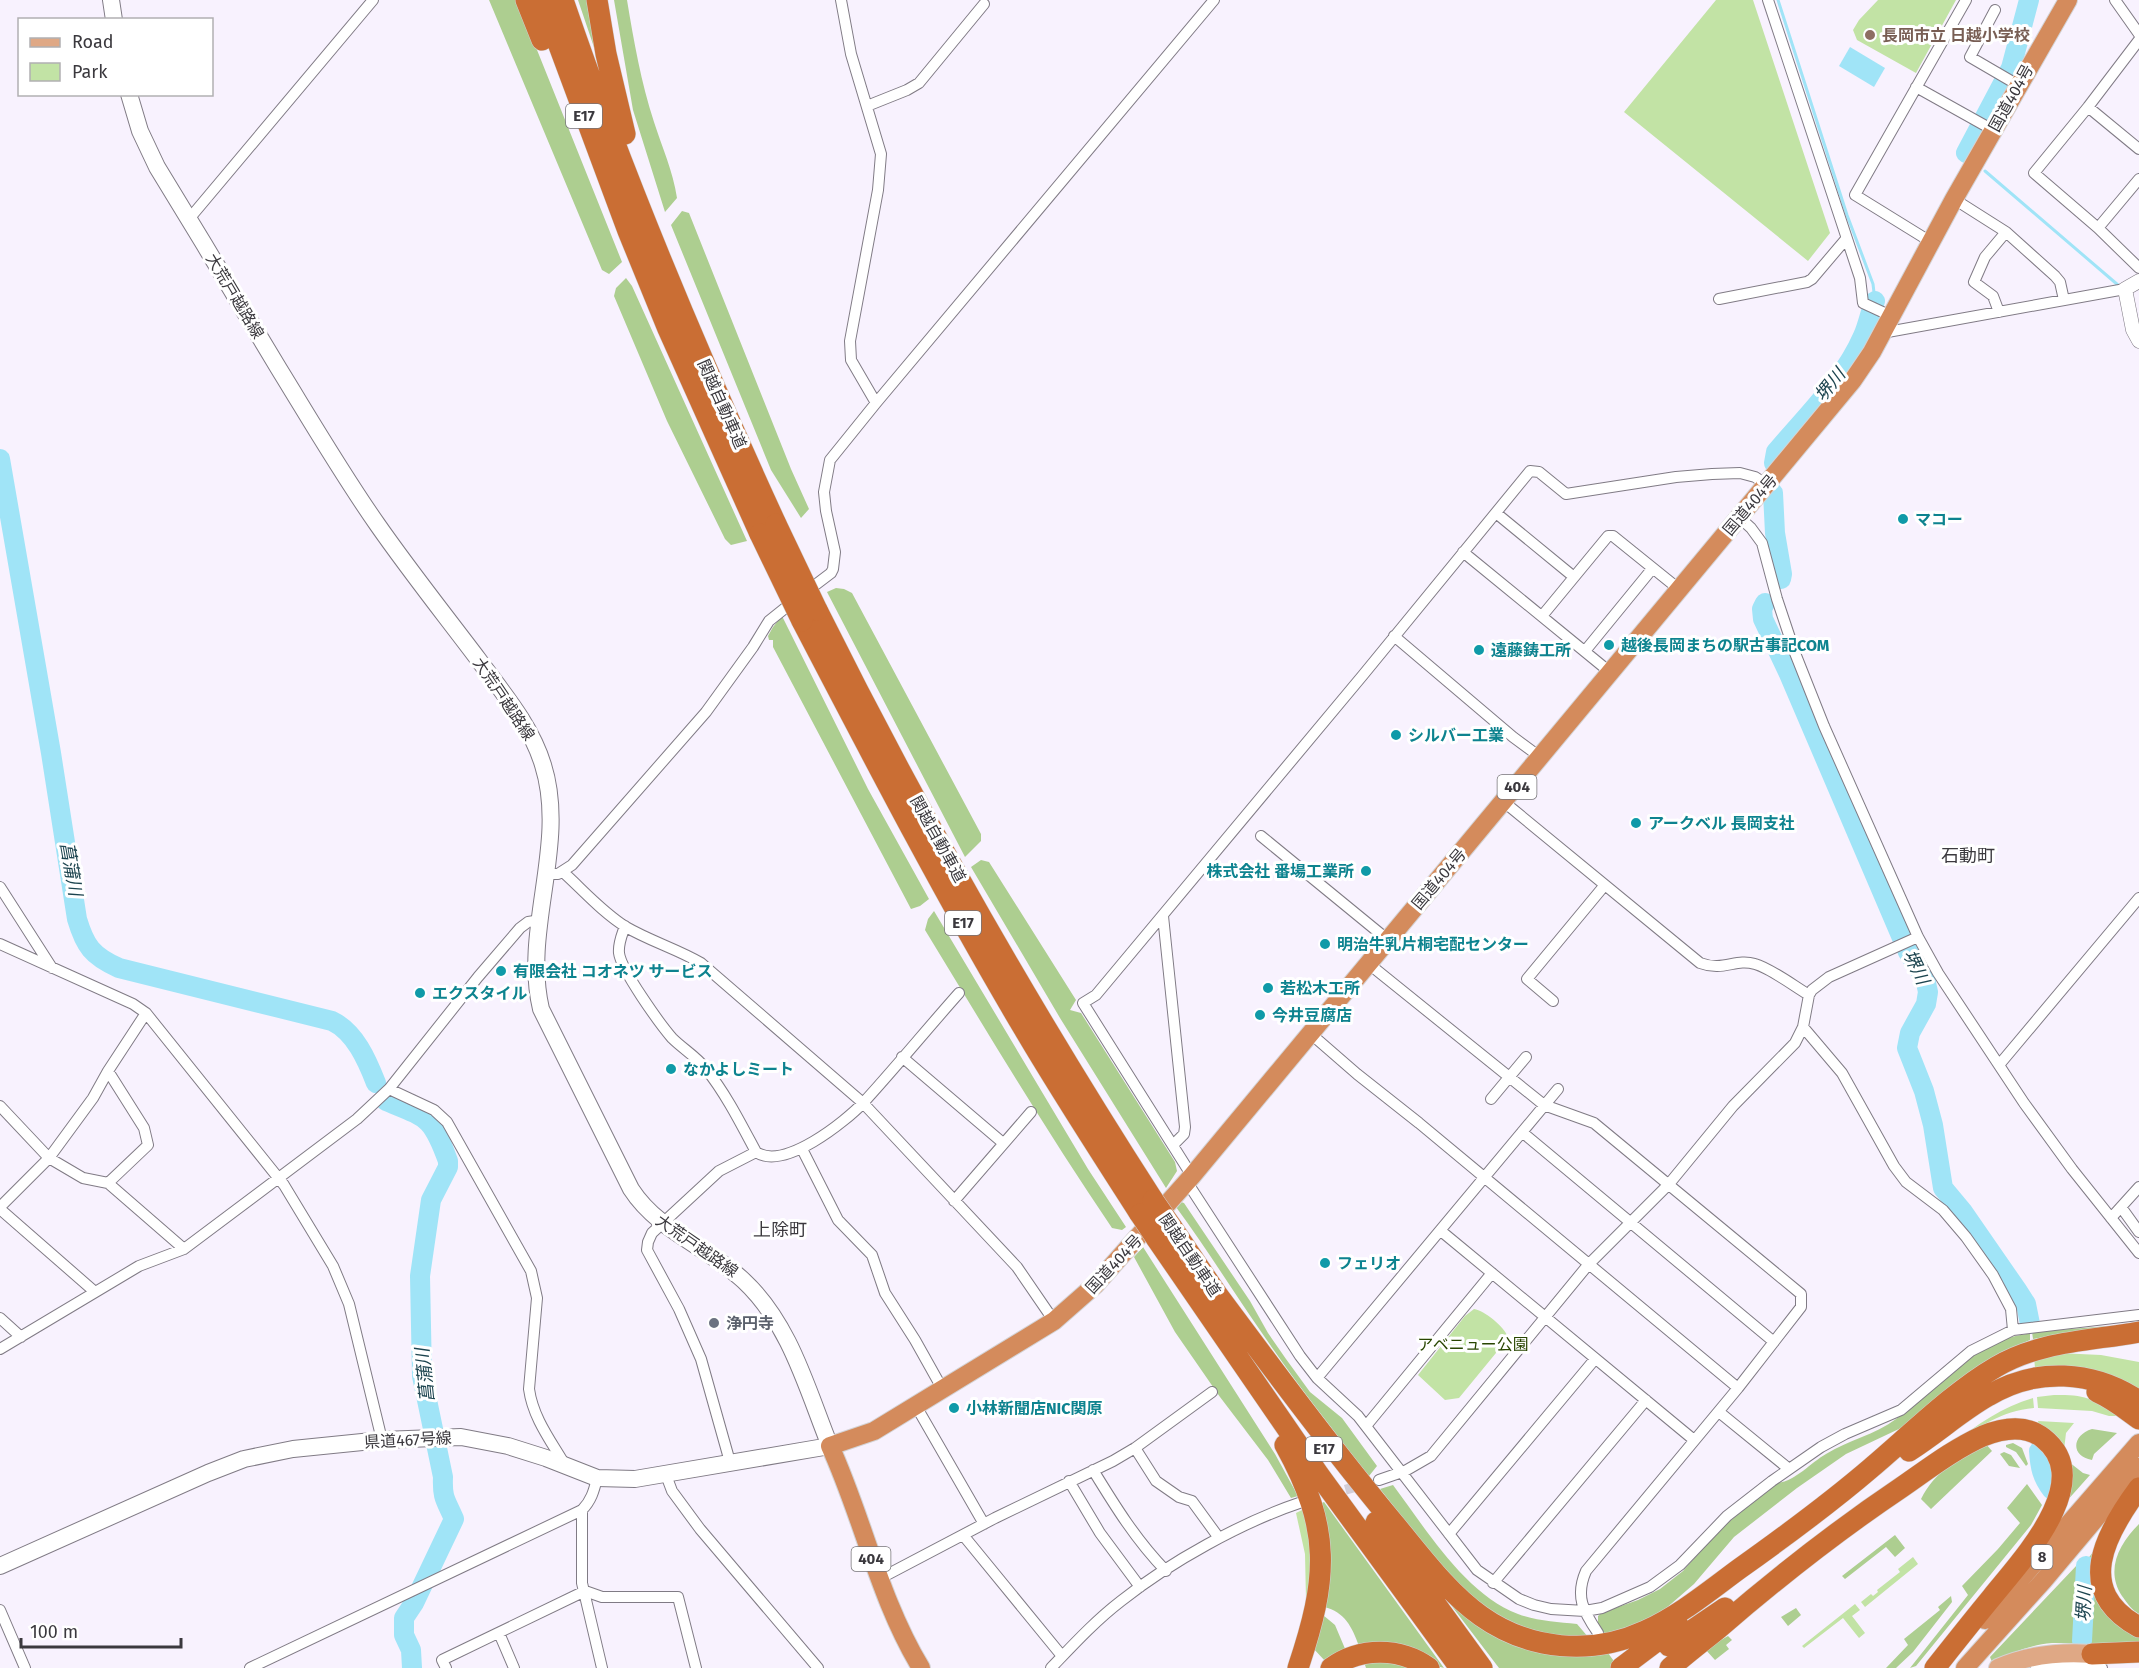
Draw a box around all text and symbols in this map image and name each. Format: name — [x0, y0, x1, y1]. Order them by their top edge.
legend — [18, 18, 213, 96]
place label: 長岡市立 日越小学校 — [1882, 26, 2030, 45]
marker: 長岡市立 日越小学校 — [1863, 28, 1877, 42]
text: Road — [72, 31, 114, 53]
text: Park — [72, 61, 108, 83]
street label: 国道404号 — [1985, 61, 2037, 135]
road number: E17 — [566, 104, 602, 128]
street label: 大荒戸越路線 — [202, 250, 268, 342]
street label: 関越自動車道 — [694, 356, 750, 452]
water label: 堺川 — [1810, 363, 1851, 406]
street label: 国道404号 — [1719, 471, 1781, 539]
place label: マコー — [1915, 510, 1963, 529]
marker: マコー — [1896, 512, 1910, 526]
place label: 越後長岡まちの駅古事記COM — [1621, 636, 1830, 655]
marker: 越後長岡まちの駅古事記COM — [1602, 638, 1616, 652]
place label: 遠藤鋳工所 — [1491, 641, 1571, 660]
marker: 遠藤鋳工所 — [1472, 643, 1486, 657]
street label: 大荒戸越路線 — [469, 654, 539, 744]
place label: シルバー工業 — [1408, 726, 1504, 745]
marker: シルバー工業 — [1389, 728, 1403, 742]
road number: 404 — [1498, 775, 1537, 799]
street label: 関越自動車道 — [906, 792, 970, 886]
place label: アークベル 長岡支社 — [1648, 814, 1795, 833]
marker: アークベル 長岡支社 — [1629, 816, 1643, 830]
water label: 菖蒲川 — [55, 841, 87, 899]
street label: 国道404号 — [1408, 845, 1470, 913]
district label: 石動町 — [1941, 845, 1995, 867]
place label: 株式会社 番場工業所 — [1206, 862, 1354, 881]
marker: 株式会社 番場工業所 — [1359, 864, 1373, 878]
road number: E17 — [945, 911, 981, 935]
place label: 明治牛乳片桐宅配センター — [1337, 935, 1529, 954]
marker: 明治牛乳片桐宅配センター — [1318, 937, 1332, 951]
water label: 堺川 — [1898, 946, 1935, 990]
place label: 有限会社 コオネツ サービス — [513, 962, 713, 981]
marker: 有限会社 コオネツ サービス — [494, 964, 508, 978]
place label: 若松木工所 — [1280, 979, 1360, 998]
marker: 若松木工所 — [1261, 981, 1275, 995]
place label: エクスタイル — [432, 984, 528, 1003]
marker: エクスタイル — [413, 986, 427, 1000]
place label: 今井豆腐店 — [1272, 1006, 1352, 1025]
marker: 今井豆腐店 — [1253, 1008, 1267, 1022]
place label: なかよしミート — [683, 1060, 794, 1079]
marker: なかよしミート — [664, 1062, 678, 1076]
street label: 関越自動車道 — [1155, 1210, 1225, 1300]
street label: 大荒戸越路線 — [652, 1211, 742, 1281]
district label: 上除町 — [753, 1219, 807, 1241]
street label: 国道404号 — [1082, 1230, 1146, 1298]
place label: フェリオ — [1337, 1254, 1401, 1273]
marker: フェリオ — [1318, 1256, 1332, 1270]
place label: 浄円寺 — [726, 1314, 774, 1333]
marker: 浄円寺 — [707, 1316, 721, 1330]
park label: アベニュー公園 — [1417, 1335, 1529, 1354]
water label: 菖蒲川 — [411, 1345, 439, 1403]
place label: 小林新聞店NIC関原 — [966, 1399, 1103, 1418]
marker: 小林新聞店NIC関原 — [947, 1401, 961, 1415]
street label: 県道467号線 — [364, 1428, 452, 1452]
road number: E17 — [1306, 1437, 1342, 1461]
road number: 8 — [2032, 1545, 2052, 1569]
road number: 404 — [852, 1547, 890, 1571]
water label: 堺川 — [2072, 1583, 2096, 1623]
scale bar — [21, 1611, 182, 1649]
text: 100 m — [30, 1621, 78, 1643]

